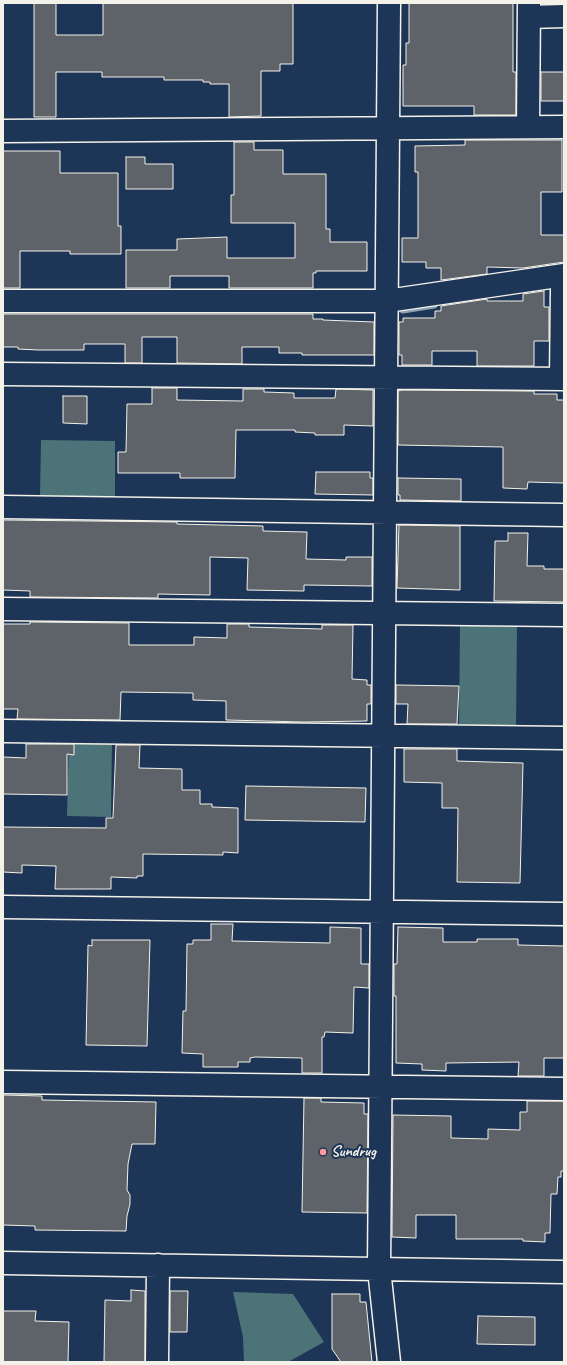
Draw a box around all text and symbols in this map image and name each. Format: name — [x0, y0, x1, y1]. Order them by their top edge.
place label: Sundrug — [331, 1142, 376, 1162]
marker: Sundrug — [318, 1147, 328, 1157]

